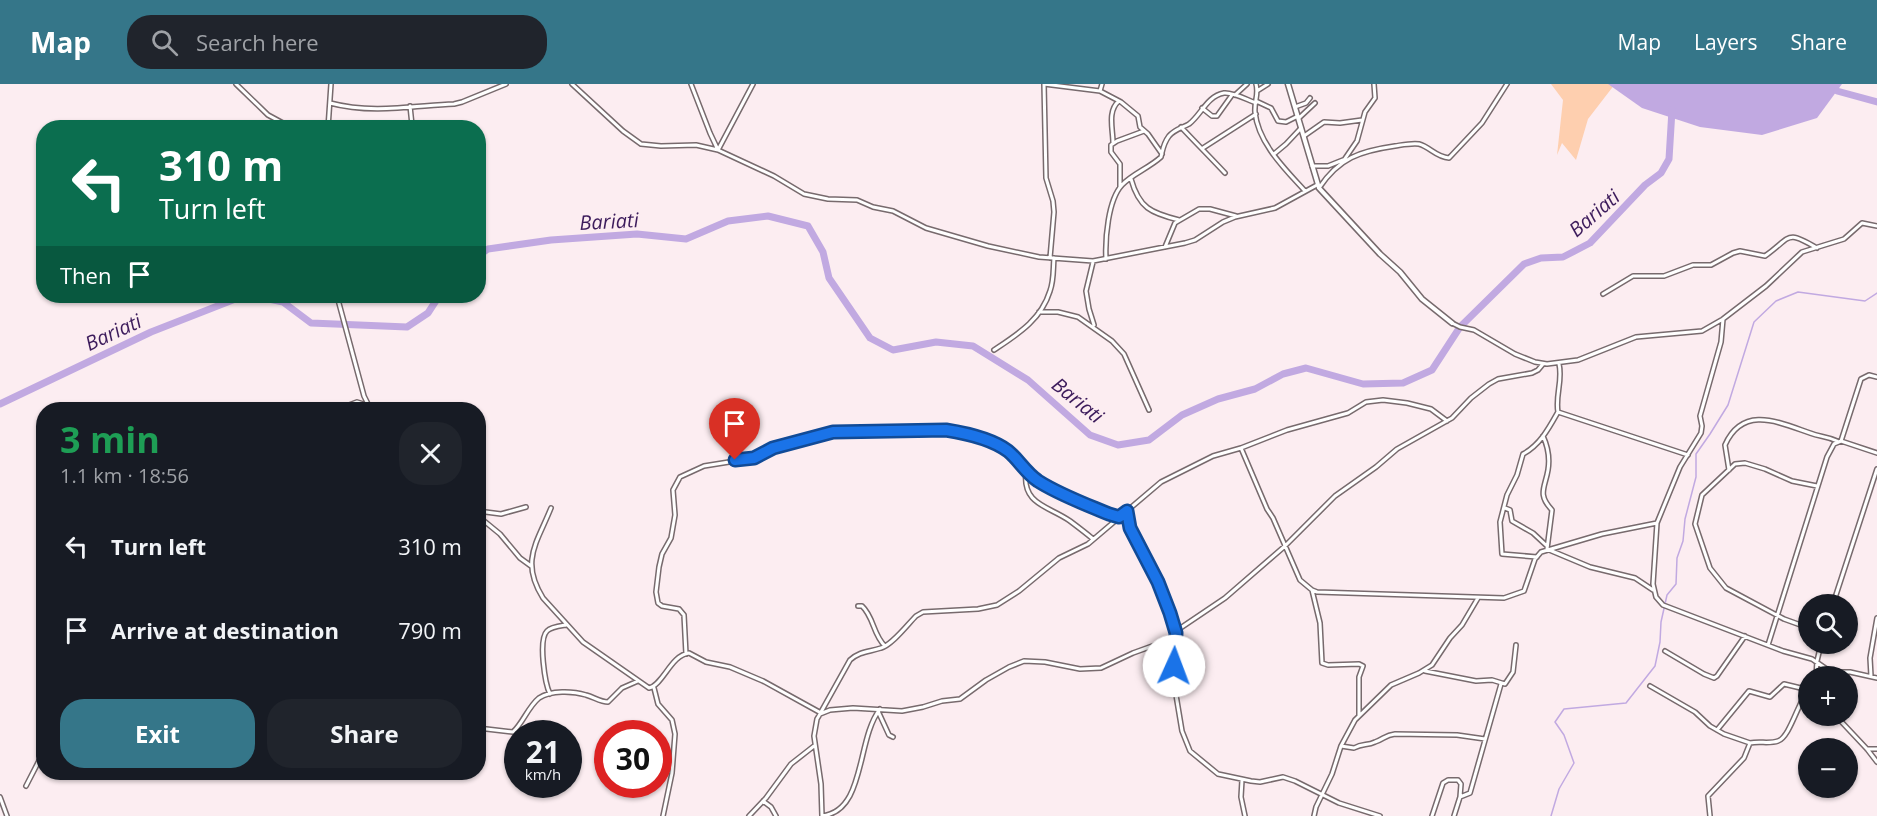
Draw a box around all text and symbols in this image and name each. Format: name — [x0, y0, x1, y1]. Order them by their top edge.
search box — [127, 15, 547, 69]
text: Map — [30, 23, 91, 61]
icon: search — [148, 26, 181, 59]
text: Search here — [196, 27, 319, 57]
text: Map — [1618, 28, 1661, 56]
text: Layers — [1694, 28, 1758, 56]
text: Share — [1791, 28, 1847, 56]
text: 310 m — [159, 136, 283, 193]
icon: left — [60, 144, 138, 222]
water label: Bariati — [1563, 183, 1626, 243]
text: Turn left — [159, 190, 266, 227]
water label: Bariati — [579, 206, 640, 236]
icon: arrive — [123, 258, 156, 291]
text: Then — [60, 260, 111, 290]
water label: Bariati — [80, 307, 146, 357]
water label: Bariati — [1046, 371, 1110, 430]
pin — [709, 398, 760, 460]
icon: arrive — [718, 407, 751, 440]
text: 3 min — [60, 415, 160, 464]
button: close — [399, 422, 462, 485]
text: 1.1 km · 18:56 — [60, 462, 189, 489]
icon: left — [60, 530, 93, 563]
text: Turn left — [111, 531, 206, 561]
text: 310 m — [398, 531, 462, 561]
map controls — [1798, 594, 1858, 798]
button: search — [1798, 594, 1858, 654]
icon: arrive — [60, 614, 93, 647]
text: Arrive at destination — [111, 615, 339, 645]
text: 790 m — [398, 615, 462, 645]
position arrow — [1142, 634, 1206, 698]
button: + — [1798, 666, 1858, 726]
button: Exit — [60, 699, 255, 768]
button: Share — [267, 699, 462, 768]
speed limit sign: 30 — [594, 720, 672, 798]
text: 21 — [526, 731, 560, 772]
button: − — [1798, 738, 1858, 798]
text: km/h — [525, 764, 561, 784]

